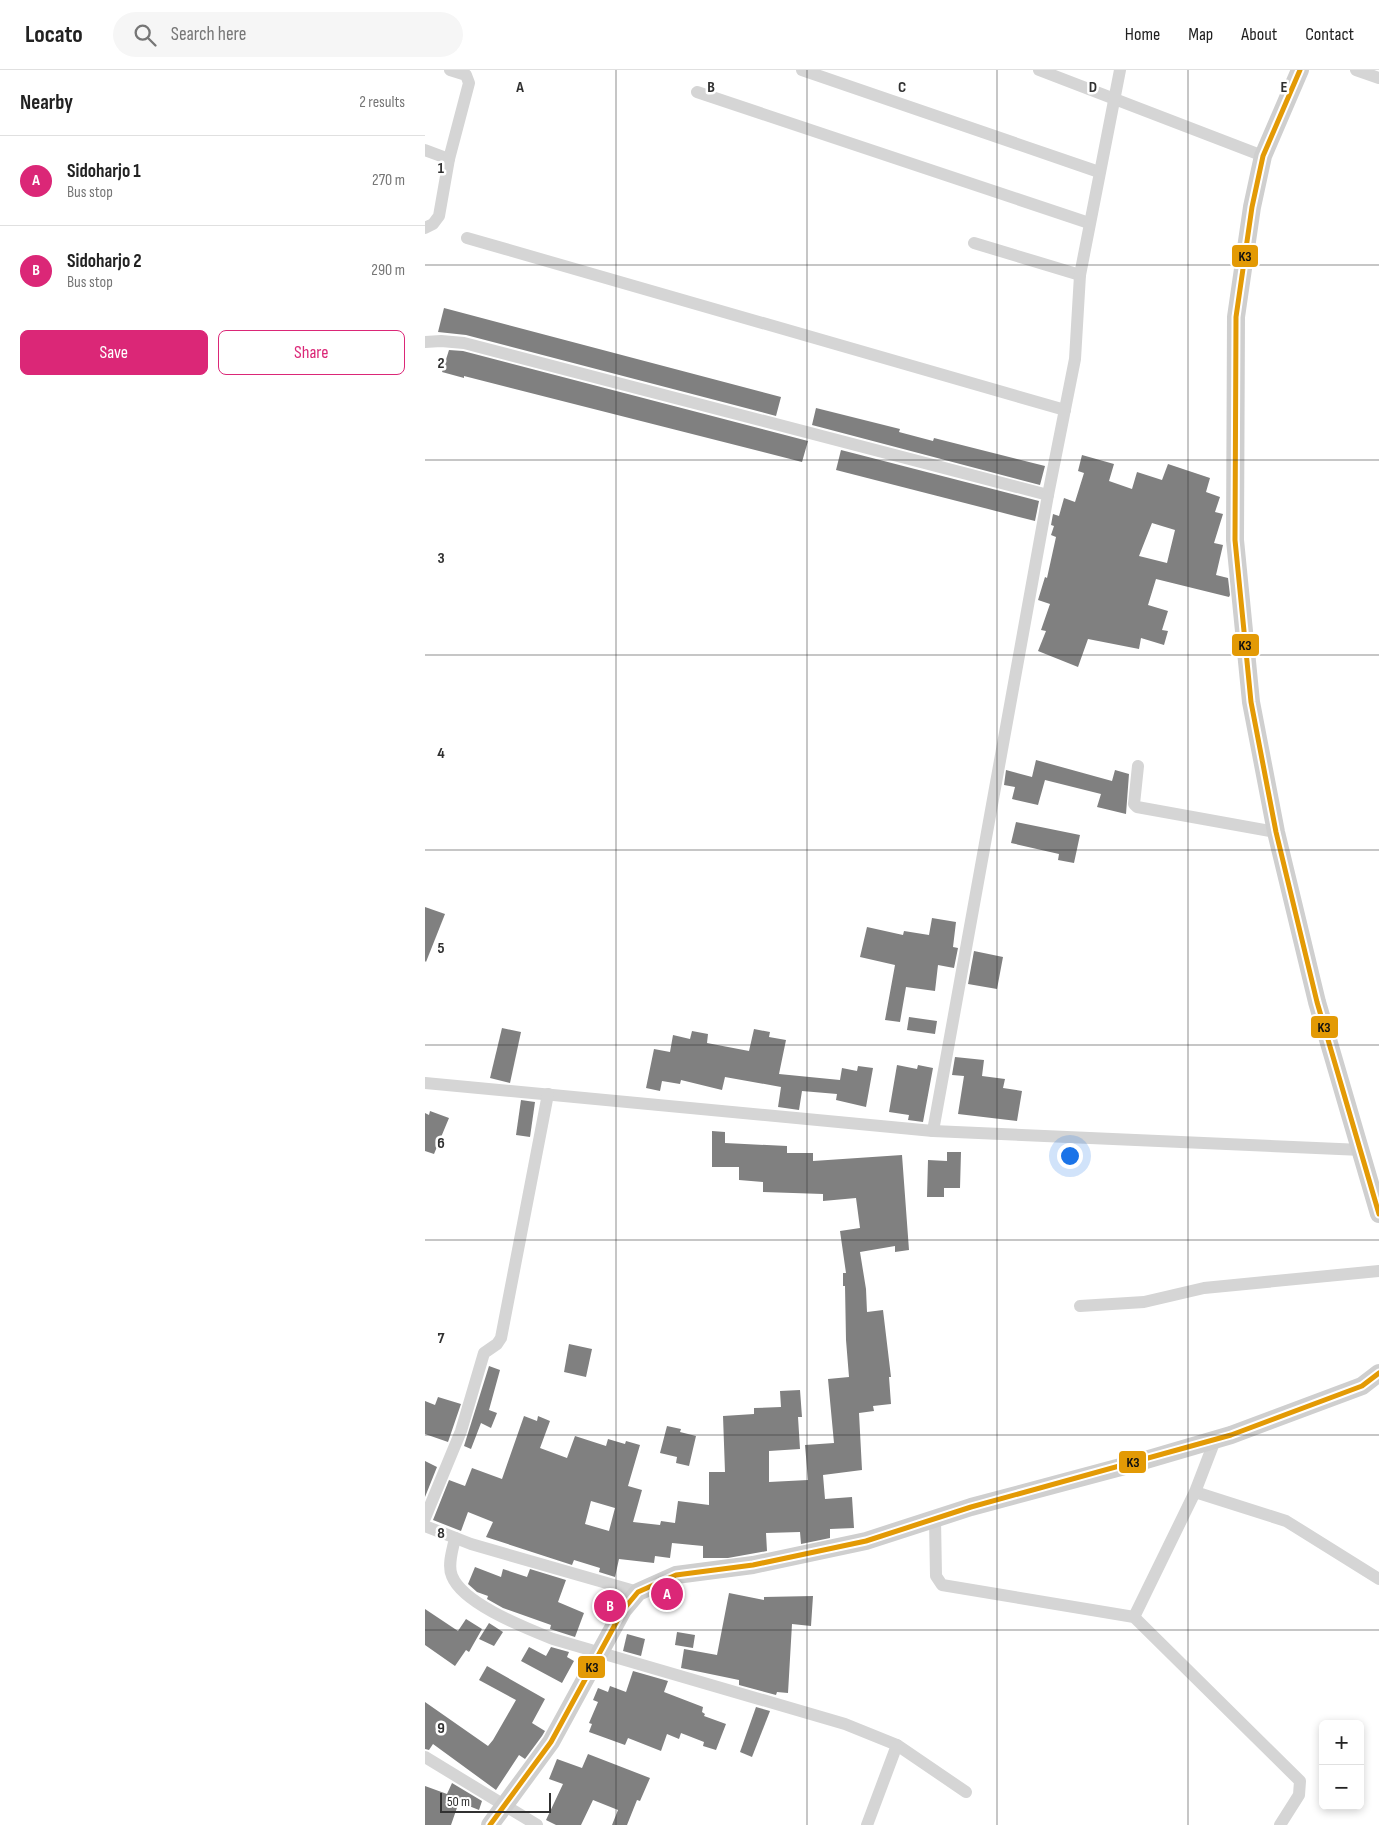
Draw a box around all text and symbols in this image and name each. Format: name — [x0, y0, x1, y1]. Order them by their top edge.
search box — [113, 12, 463, 57]
text: Locato — [25, 20, 83, 49]
icon: search — [131, 21, 159, 49]
text: Search here — [171, 23, 246, 46]
text: Home — [1125, 24, 1160, 45]
text: Map — [1188, 24, 1213, 45]
text: About — [1241, 24, 1277, 45]
text: Contact — [1305, 24, 1354, 45]
text: A — [515, 78, 524, 97]
text: B — [707, 78, 715, 97]
text: C — [898, 78, 906, 97]
text: D — [1089, 78, 1097, 97]
text: E — [1281, 78, 1288, 97]
text: Nearby — [20, 90, 73, 115]
text: 2 results — [359, 93, 405, 112]
text: 1 — [438, 159, 445, 178]
text: Sidoharjo 1 — [67, 160, 141, 183]
text: A — [32, 171, 40, 190]
text: 270 m — [372, 171, 405, 190]
text: Bus stop — [67, 183, 113, 202]
line badge: K3 — [1231, 244, 1259, 268]
text: K3 — [1238, 248, 1252, 265]
text: Sidoharjo 2 — [67, 250, 141, 273]
text: B — [32, 261, 40, 280]
text: 290 m — [371, 261, 405, 280]
text: Bus stop — [67, 273, 113, 292]
button: Save — [20, 330, 208, 375]
button: Share — [218, 330, 405, 375]
text: 2 — [437, 354, 445, 373]
text: 3 — [437, 549, 445, 568]
line badge: K3 — [1231, 633, 1260, 657]
text: K3 — [1238, 637, 1252, 654]
text: 4 — [437, 744, 445, 763]
text: 5 — [437, 939, 445, 958]
line badge: K3 — [1310, 1015, 1339, 1039]
text: K3 — [1317, 1019, 1331, 1036]
text: 6 — [437, 1134, 445, 1153]
your location — [1057, 1143, 1083, 1169]
text: 7 — [438, 1329, 445, 1348]
line badge: K3 — [1118, 1450, 1147, 1474]
text: K3 — [1126, 1454, 1140, 1471]
text: 8 — [437, 1524, 445, 1543]
pin: A — [651, 1575, 683, 1613]
pin: B — [594, 1587, 626, 1625]
line badge: K3 — [577, 1655, 606, 1679]
text: K3 — [585, 1659, 599, 1676]
text: 9 — [437, 1719, 445, 1738]
map controls — [1319, 1720, 1364, 1810]
button: + — [1319, 1720, 1364, 1765]
button: − — [1319, 1765, 1364, 1810]
scale bar — [440, 1790, 551, 1813]
text: 50 m — [447, 1793, 470, 1810]

